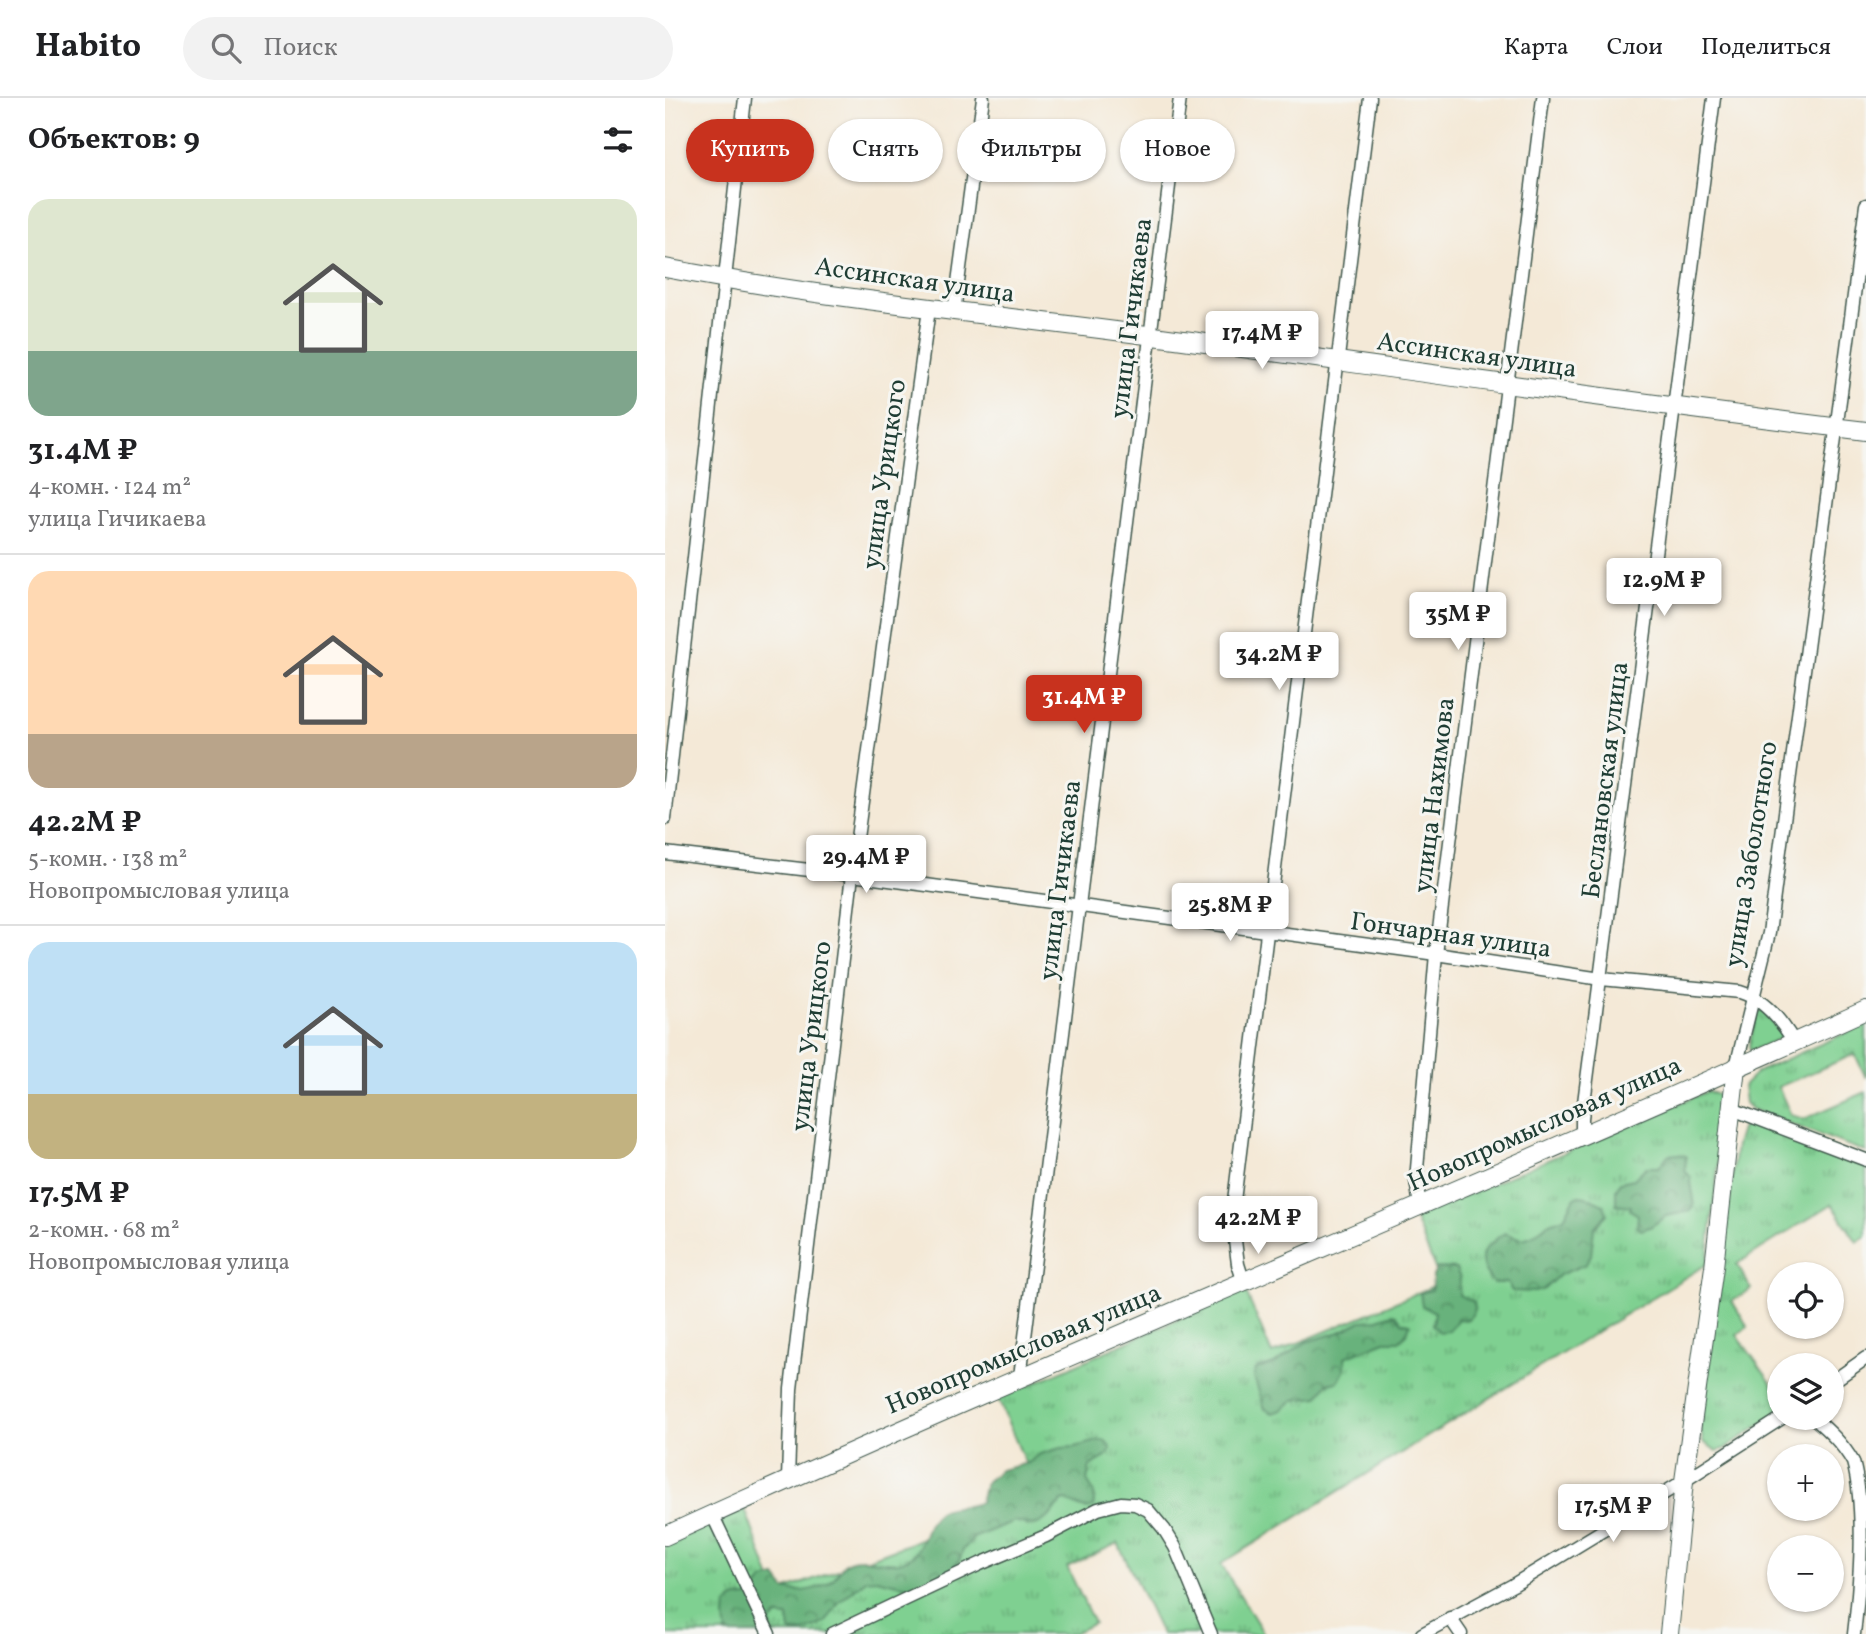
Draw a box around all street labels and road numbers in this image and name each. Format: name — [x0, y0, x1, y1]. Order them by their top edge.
street label: улица Гичикаева — [1102, 216, 1162, 421]
street label: Ассинская улица — [812, 249, 1017, 313]
street label: Ассинская улица — [1374, 324, 1579, 388]
street label: улица Урицкого — [854, 377, 916, 572]
street label: Беслановская улица — [1574, 660, 1638, 901]
street label: улица Нахимова — [1405, 695, 1465, 895]
street label: улица Заболотного — [1716, 739, 1788, 970]
street label: улица Гичикаева — [1031, 778, 1091, 983]
street label: Гончарная улица — [1348, 904, 1554, 968]
street label: улица Урицкого — [782, 939, 842, 1134]
street label: Новопромысловая улица — [1402, 1048, 1687, 1202]
street label: Новопромысловая улица — [880, 1275, 1167, 1424]

